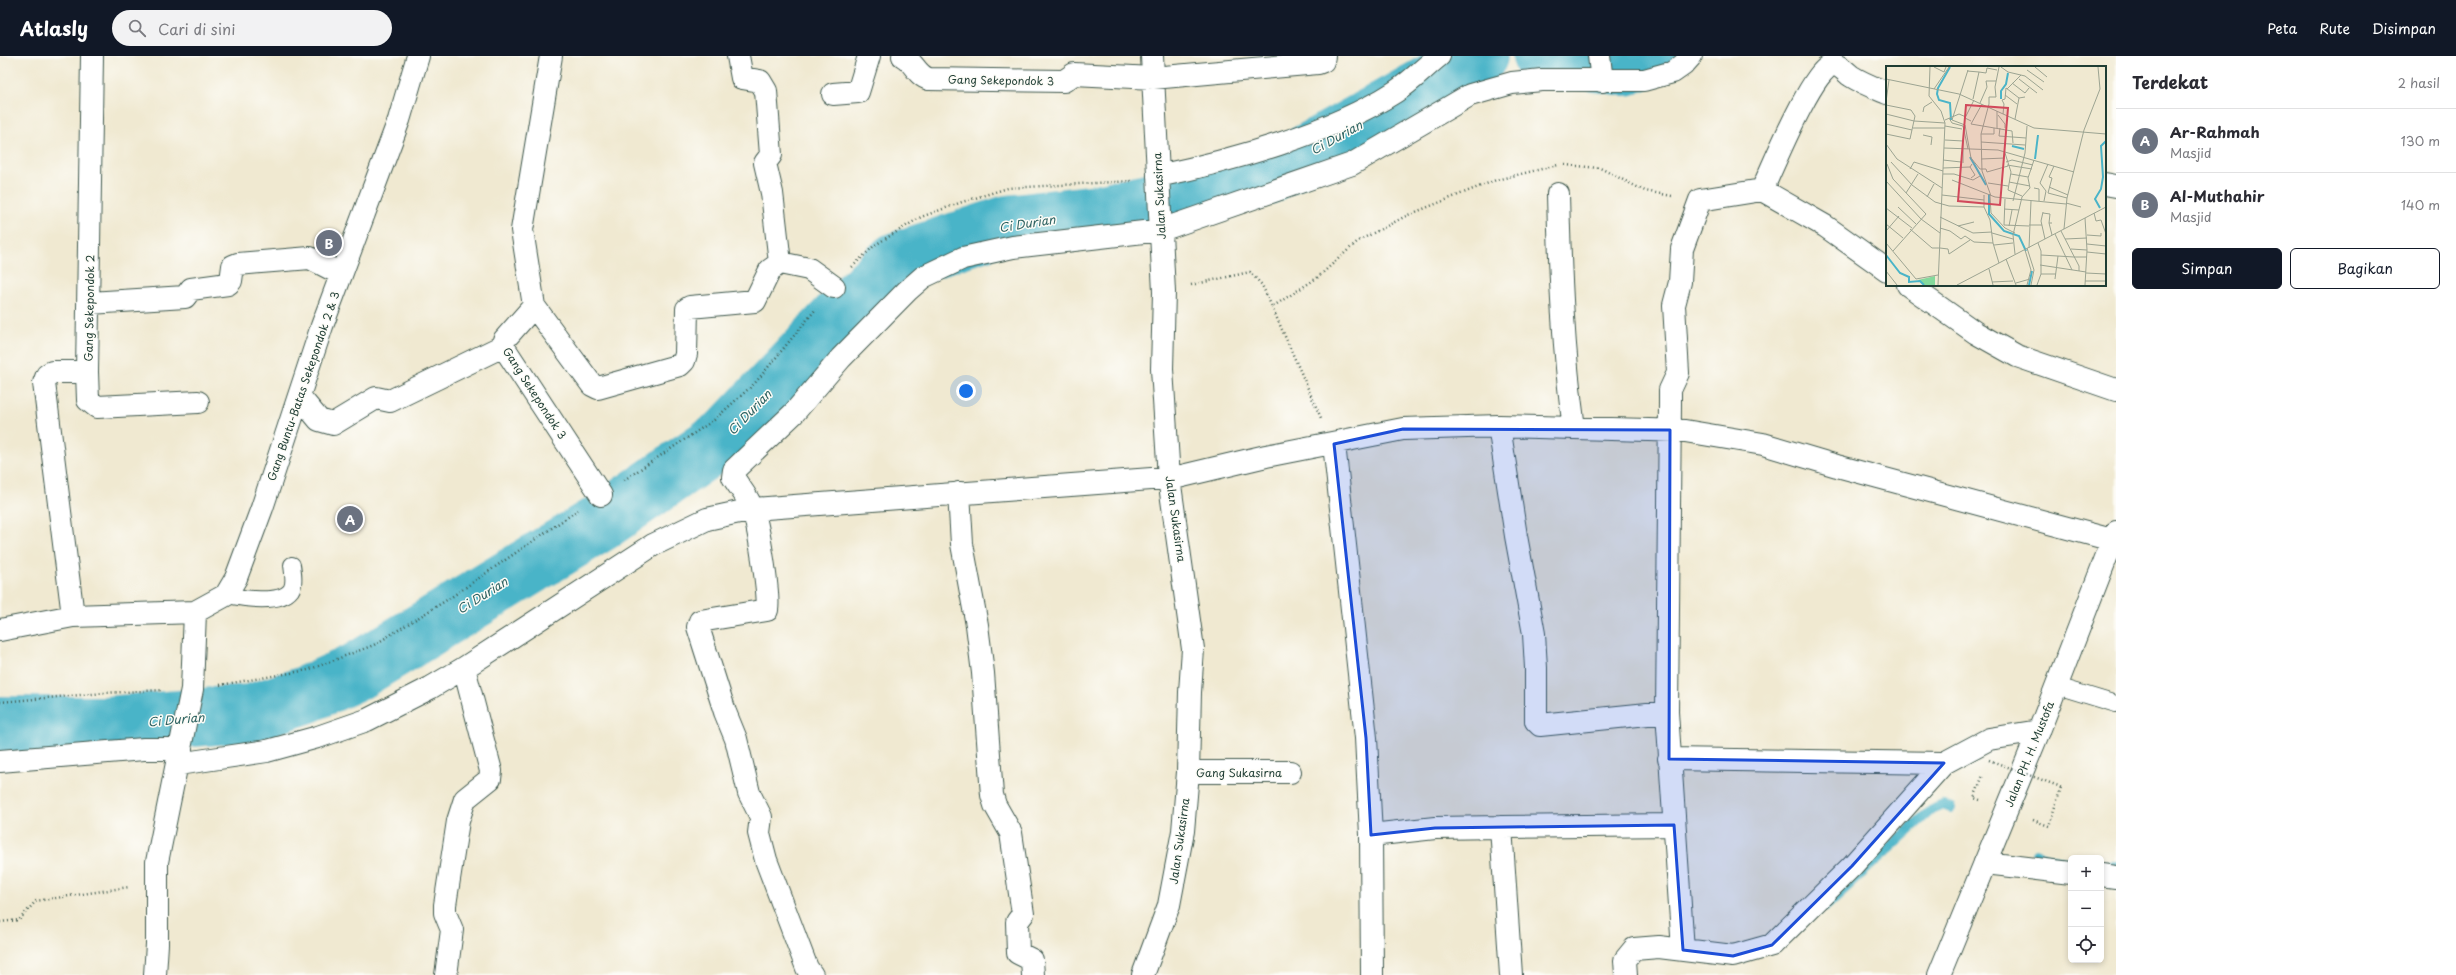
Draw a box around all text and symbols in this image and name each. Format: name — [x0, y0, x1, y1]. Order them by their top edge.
search box — [112, 10, 392, 46]
text: Atlasly — [20, 14, 88, 42]
icon: search — [126, 17, 148, 39]
text: Cari di sini — [158, 17, 235, 40]
text: Peta — [2267, 18, 2297, 39]
text: Rute — [2319, 18, 2350, 39]
text: Disimpan — [2372, 18, 2436, 39]
inset map — [1886, 66, 2106, 286]
text: Terdekat — [2132, 69, 2208, 95]
street label: Gang Sekepondok 3 — [948, 71, 1054, 89]
text: 2 hasil — [2398, 73, 2440, 92]
water label: Ci Durian — [1307, 115, 1366, 159]
text: Ar-Rahmah — [2170, 120, 2260, 143]
text: A — [2140, 131, 2150, 150]
text: 130 m — [2401, 131, 2440, 150]
text: Masjid — [2170, 143, 2212, 162]
street label: Jalan Sukasirna — [1148, 152, 1170, 240]
text: Al-Muthahir — [2170, 184, 2264, 207]
text: B — [2141, 195, 2149, 214]
text: 140 m — [2401, 195, 2440, 214]
text: Masjid — [2170, 207, 2212, 226]
water label: Ci Durian — [998, 210, 1057, 236]
pin: B — [316, 228, 342, 258]
button: Simpan — [2132, 248, 2282, 289]
button: Bagikan — [2290, 248, 2440, 289]
street label: Gang Sekepondok 2 — [80, 254, 98, 362]
street label: Gang Buntu-Batas Sekepondok 2 & 3 — [263, 289, 343, 483]
street label: Gang Sekepondok 3 — [499, 344, 571, 442]
your location — [956, 381, 976, 401]
water label: Ci Durian — [723, 385, 776, 439]
street label: Jalan Sukasirna — [1162, 475, 1190, 563]
pin: A — [337, 504, 363, 534]
water label: Ci Durian — [453, 572, 511, 618]
street label: Jalan PH. H. Mustofa — [2000, 698, 2058, 810]
water label: Ci Durian — [147, 707, 206, 730]
street label: Gang Sukasirna — [1196, 764, 1282, 781]
street label: Jalan Sukasirna — [1165, 797, 1193, 885]
map controls — [2068, 855, 2104, 963]
button: + — [2068, 855, 2104, 891]
button: − — [2068, 891, 2104, 927]
button: locate — [2068, 927, 2104, 963]

